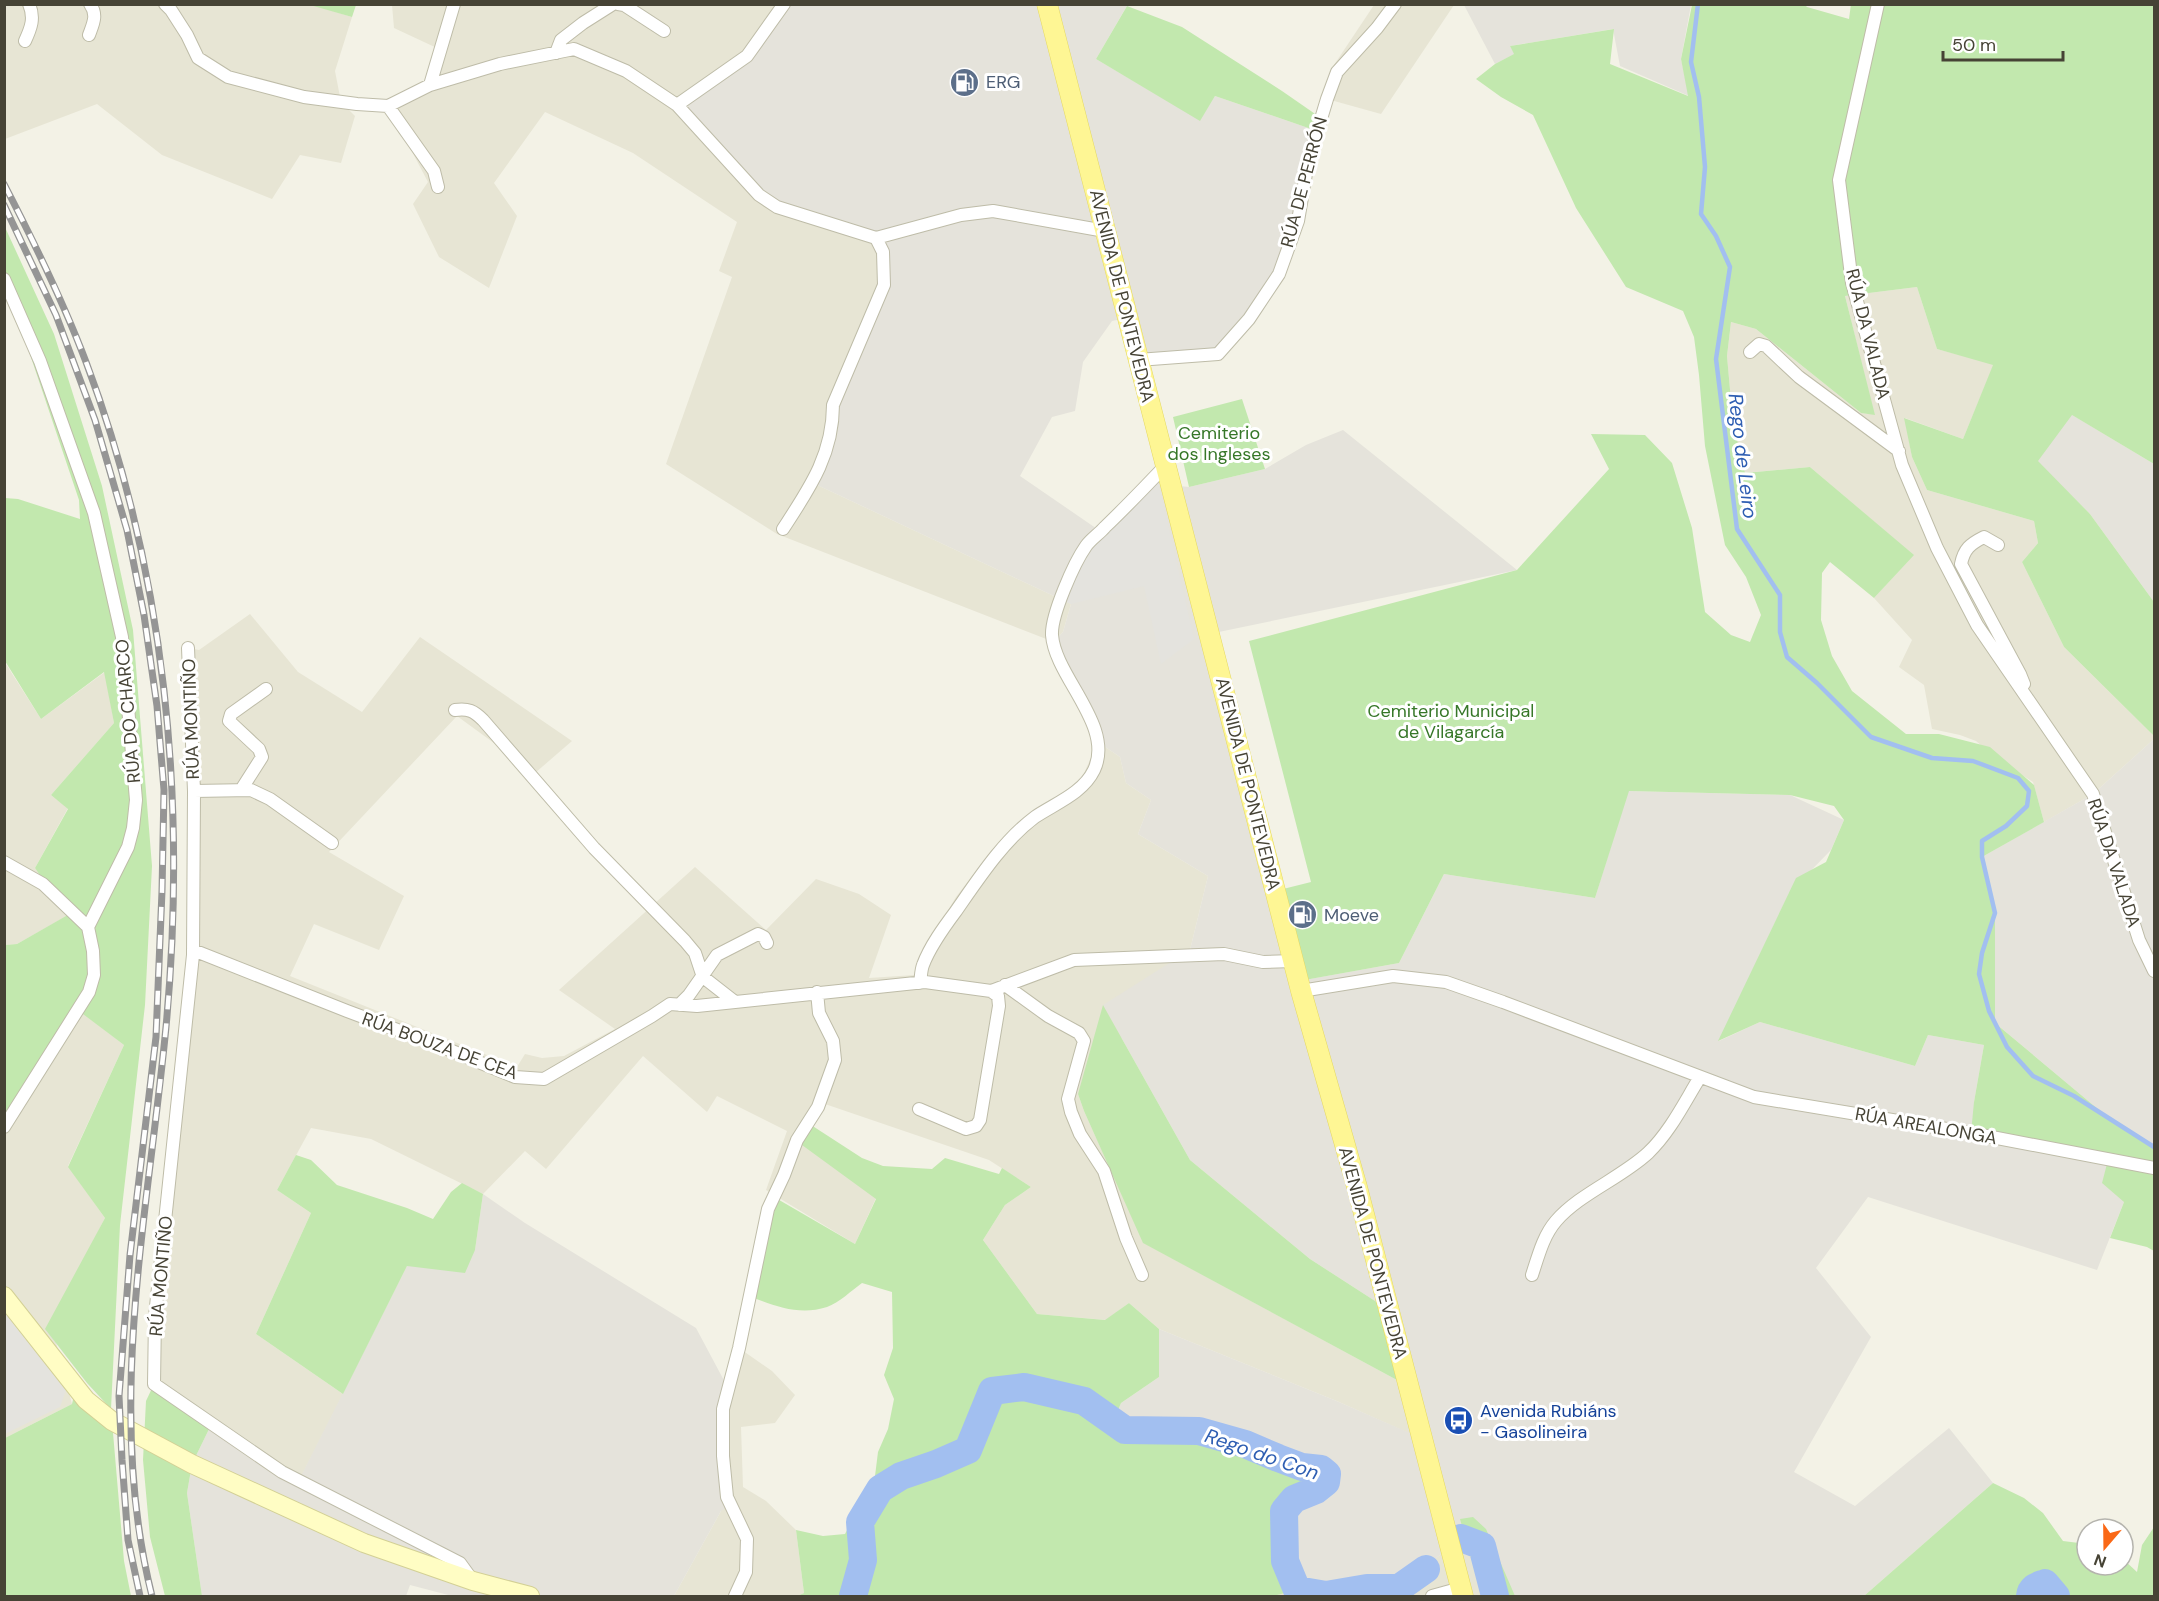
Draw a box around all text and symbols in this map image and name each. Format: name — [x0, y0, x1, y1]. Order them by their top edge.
scale bar — [1943, 24, 2063, 62]
text: 50 m — [1952, 33, 1996, 57]
fuel station icon: ERG — [949, 66, 981, 98]
place label: ERG — [986, 70, 1021, 94]
street label: RÚA DE PERRÓN — [1275, 114, 1333, 250]
street label: AVENIDA DE PONTEVEDRA — [1084, 187, 1160, 405]
street label: RÚA DA VALADA — [1840, 266, 1896, 402]
water label: Rego de Leiro — [1722, 392, 1764, 520]
park label: Cemiterio dos Ingleses — [1168, 421, 1270, 466]
street label: RÚA DO CHARCO — [110, 638, 146, 784]
street label: RÚA MONTIÑO — [177, 658, 205, 780]
street label: AVENIDA DE PONTEVEDRA — [1210, 675, 1286, 893]
park label: Cemiterio Municipal de Vilagarcía — [1368, 699, 1534, 744]
street label: RÚA DA VALADA — [2082, 796, 2146, 930]
fuel station icon: Moeve — [1287, 899, 1319, 931]
place label: Moeve — [1324, 903, 1379, 927]
street label: RÚA BOUZA DE CEA — [359, 1007, 521, 1085]
street label: RÚA AREALONGA — [1853, 1102, 1999, 1150]
street label: AVENIDA DE PONTEVEDRA — [1333, 1144, 1413, 1362]
street label: RÚA MONTIÑO — [144, 1215, 178, 1337]
place label: Avenida Rubiáns - Gasolineira — [1480, 1399, 1617, 1444]
bus stop icon: Avenida Rubiáns - Gasolineira — [1443, 1405, 1475, 1437]
water label: Rego do Con — [1202, 1422, 1322, 1486]
north arrow — [2075, 1517, 2135, 1577]
text: N — [2091, 1549, 2109, 1572]

